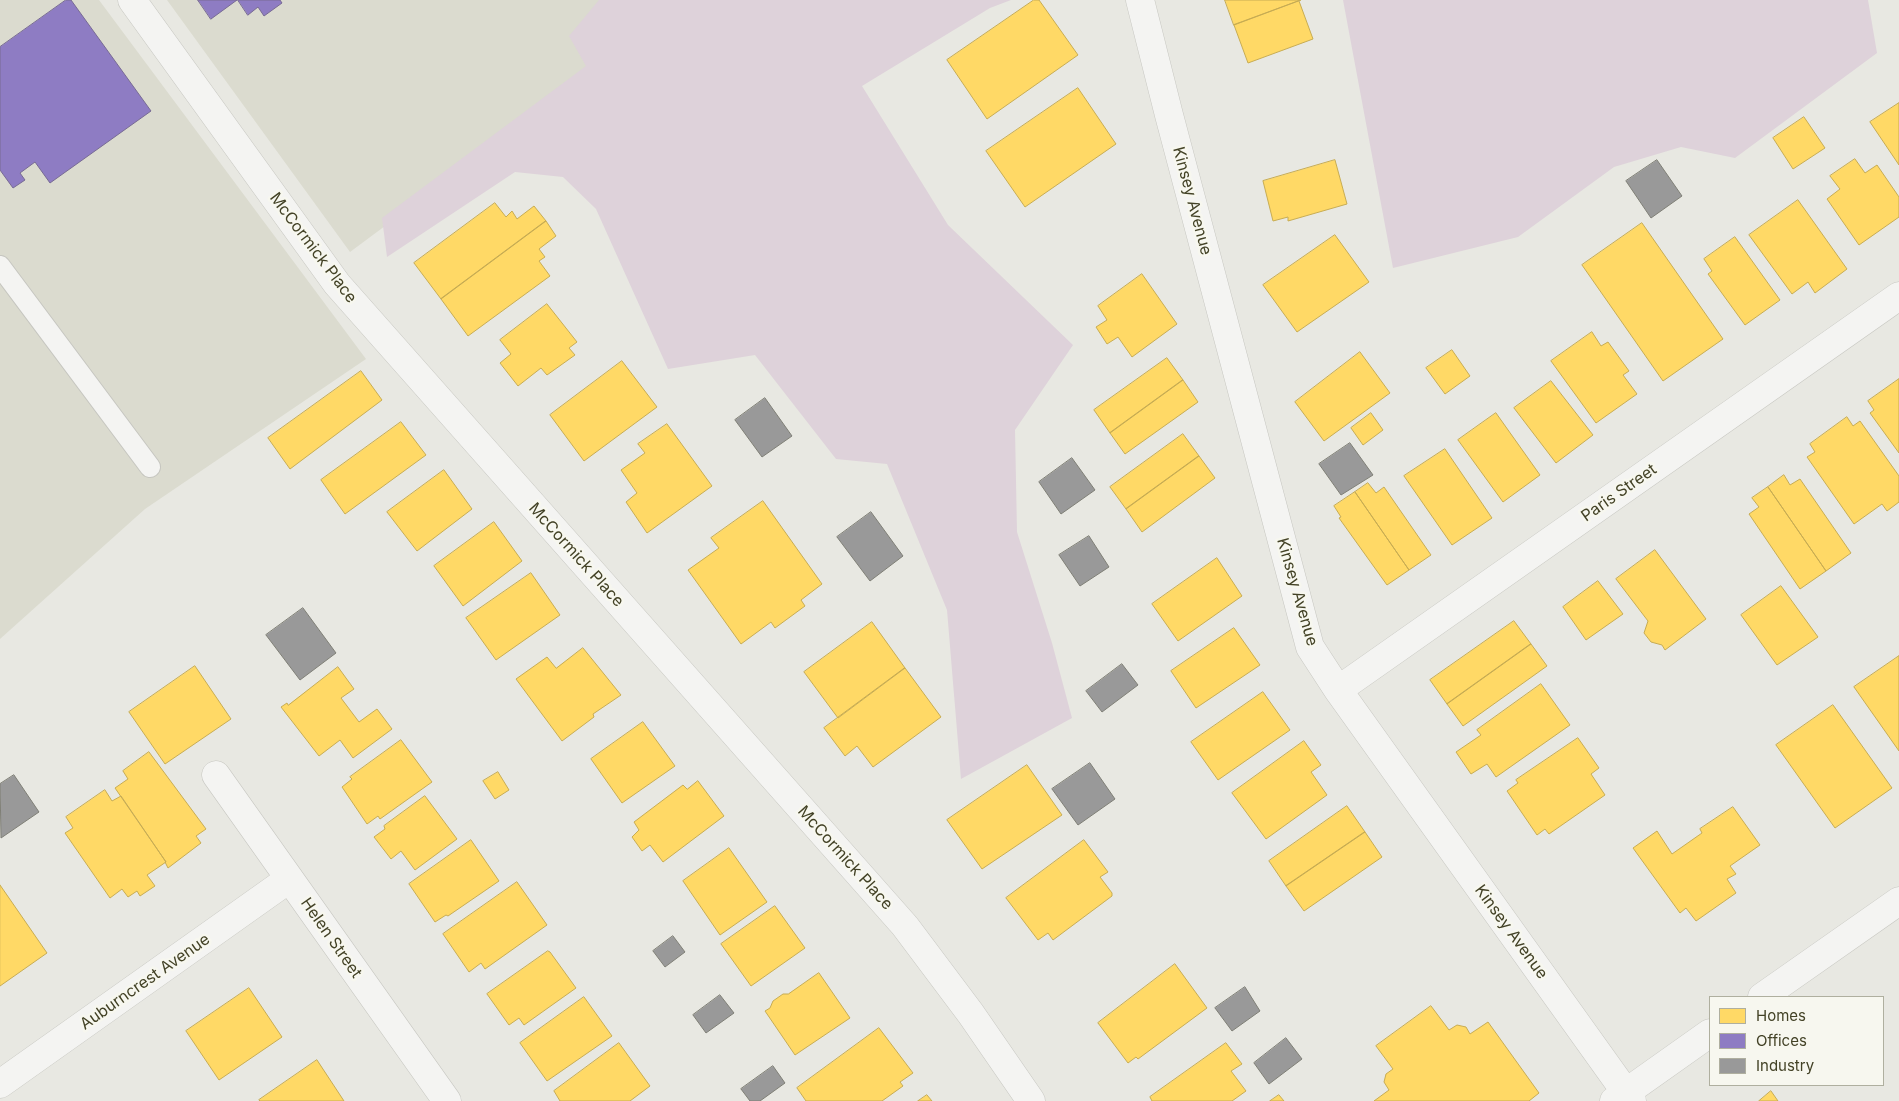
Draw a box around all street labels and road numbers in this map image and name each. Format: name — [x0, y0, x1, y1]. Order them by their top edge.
street label: Kinsey Avenue — [1168, 145, 1216, 257]
street label: McCormick Place — [265, 189, 361, 307]
street label: Paris Street — [1578, 460, 1660, 526]
street label: McCormick Place — [524, 499, 628, 611]
street label: Kinsey Avenue — [1272, 536, 1322, 648]
street label: McCormick Place — [793, 802, 897, 914]
street label: Kinsey Avenue — [1470, 881, 1552, 983]
street label: Helen Street — [296, 894, 366, 982]
street label: Auburncrest Avenue — [76, 930, 214, 1034]

